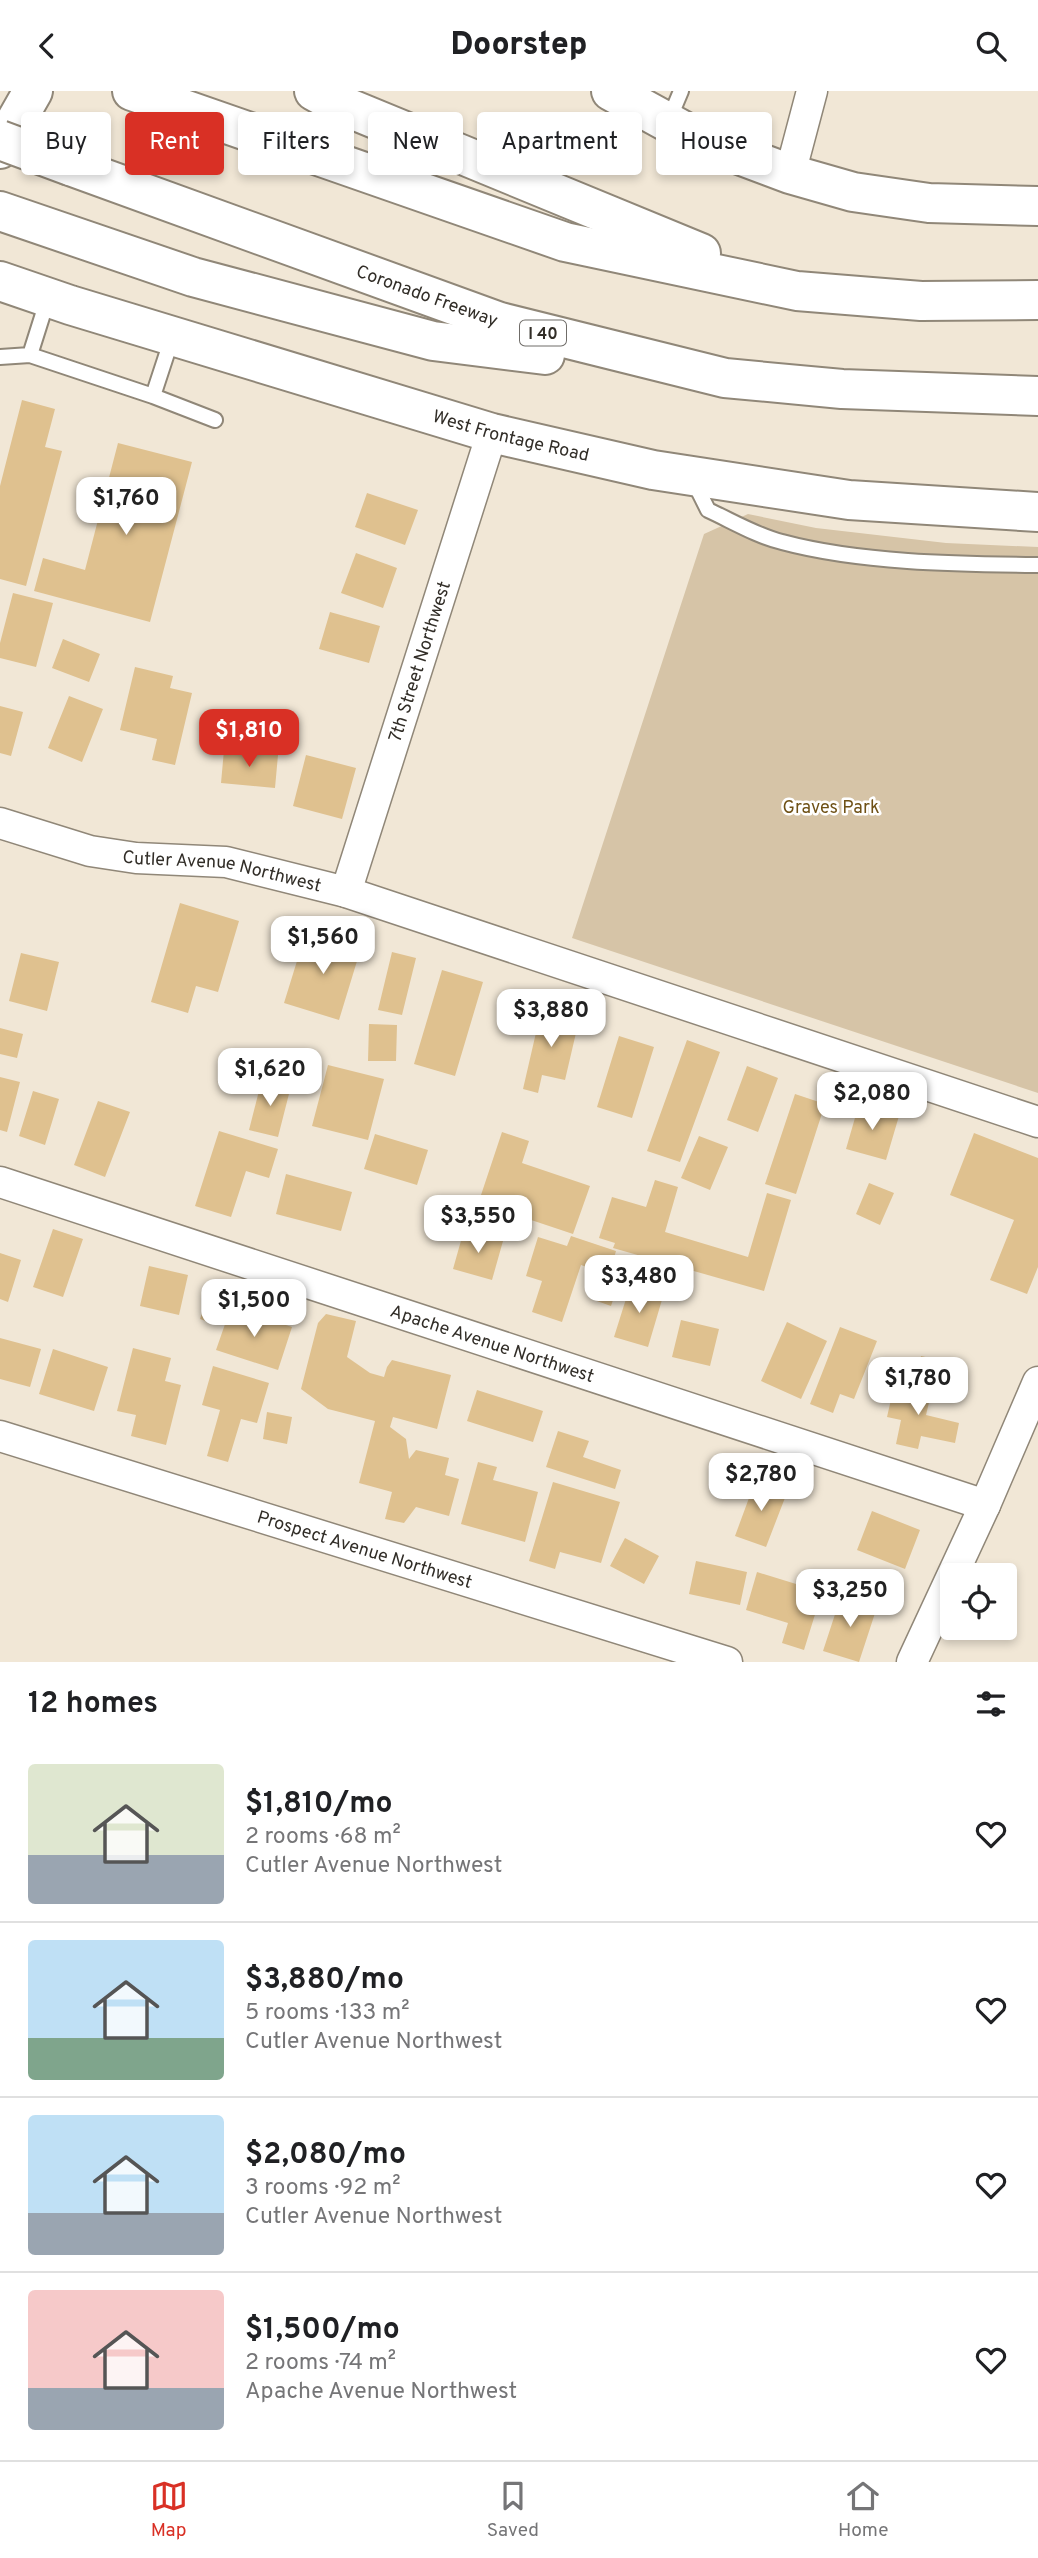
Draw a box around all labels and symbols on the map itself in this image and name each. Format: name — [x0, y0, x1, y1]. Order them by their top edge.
street label: Coronado Freeway — [353, 261, 501, 333]
road number: I 40 — [520, 321, 566, 345]
street label: West Frontage Road — [429, 406, 591, 468]
pin: $1,760 — [69, 477, 183, 537]
street label: 7th Street Northwest — [384, 579, 457, 745]
pin: $1,810 — [192, 709, 306, 769]
park label: Graves Park — [783, 797, 879, 820]
street label: Cutler Avenue Northwest — [121, 846, 323, 898]
pin: $1,560 — [266, 917, 380, 976]
pin: $3,880 — [494, 989, 608, 1049]
pin: $1,620 — [213, 1049, 327, 1108]
pin: $2,080 — [815, 1073, 929, 1132]
pin: $3,550 — [421, 1195, 535, 1255]
pin: $3,480 — [582, 1255, 696, 1315]
pin: $1,500 — [197, 1279, 311, 1339]
street label: Apache Avenue Northwest — [387, 1301, 597, 1389]
pin: $1,780 — [861, 1357, 975, 1417]
pin: $2,780 — [704, 1453, 818, 1513]
street label: Prospect Avenue Northwest — [254, 1507, 475, 1595]
pin: $3,250 — [793, 1569, 907, 1629]

